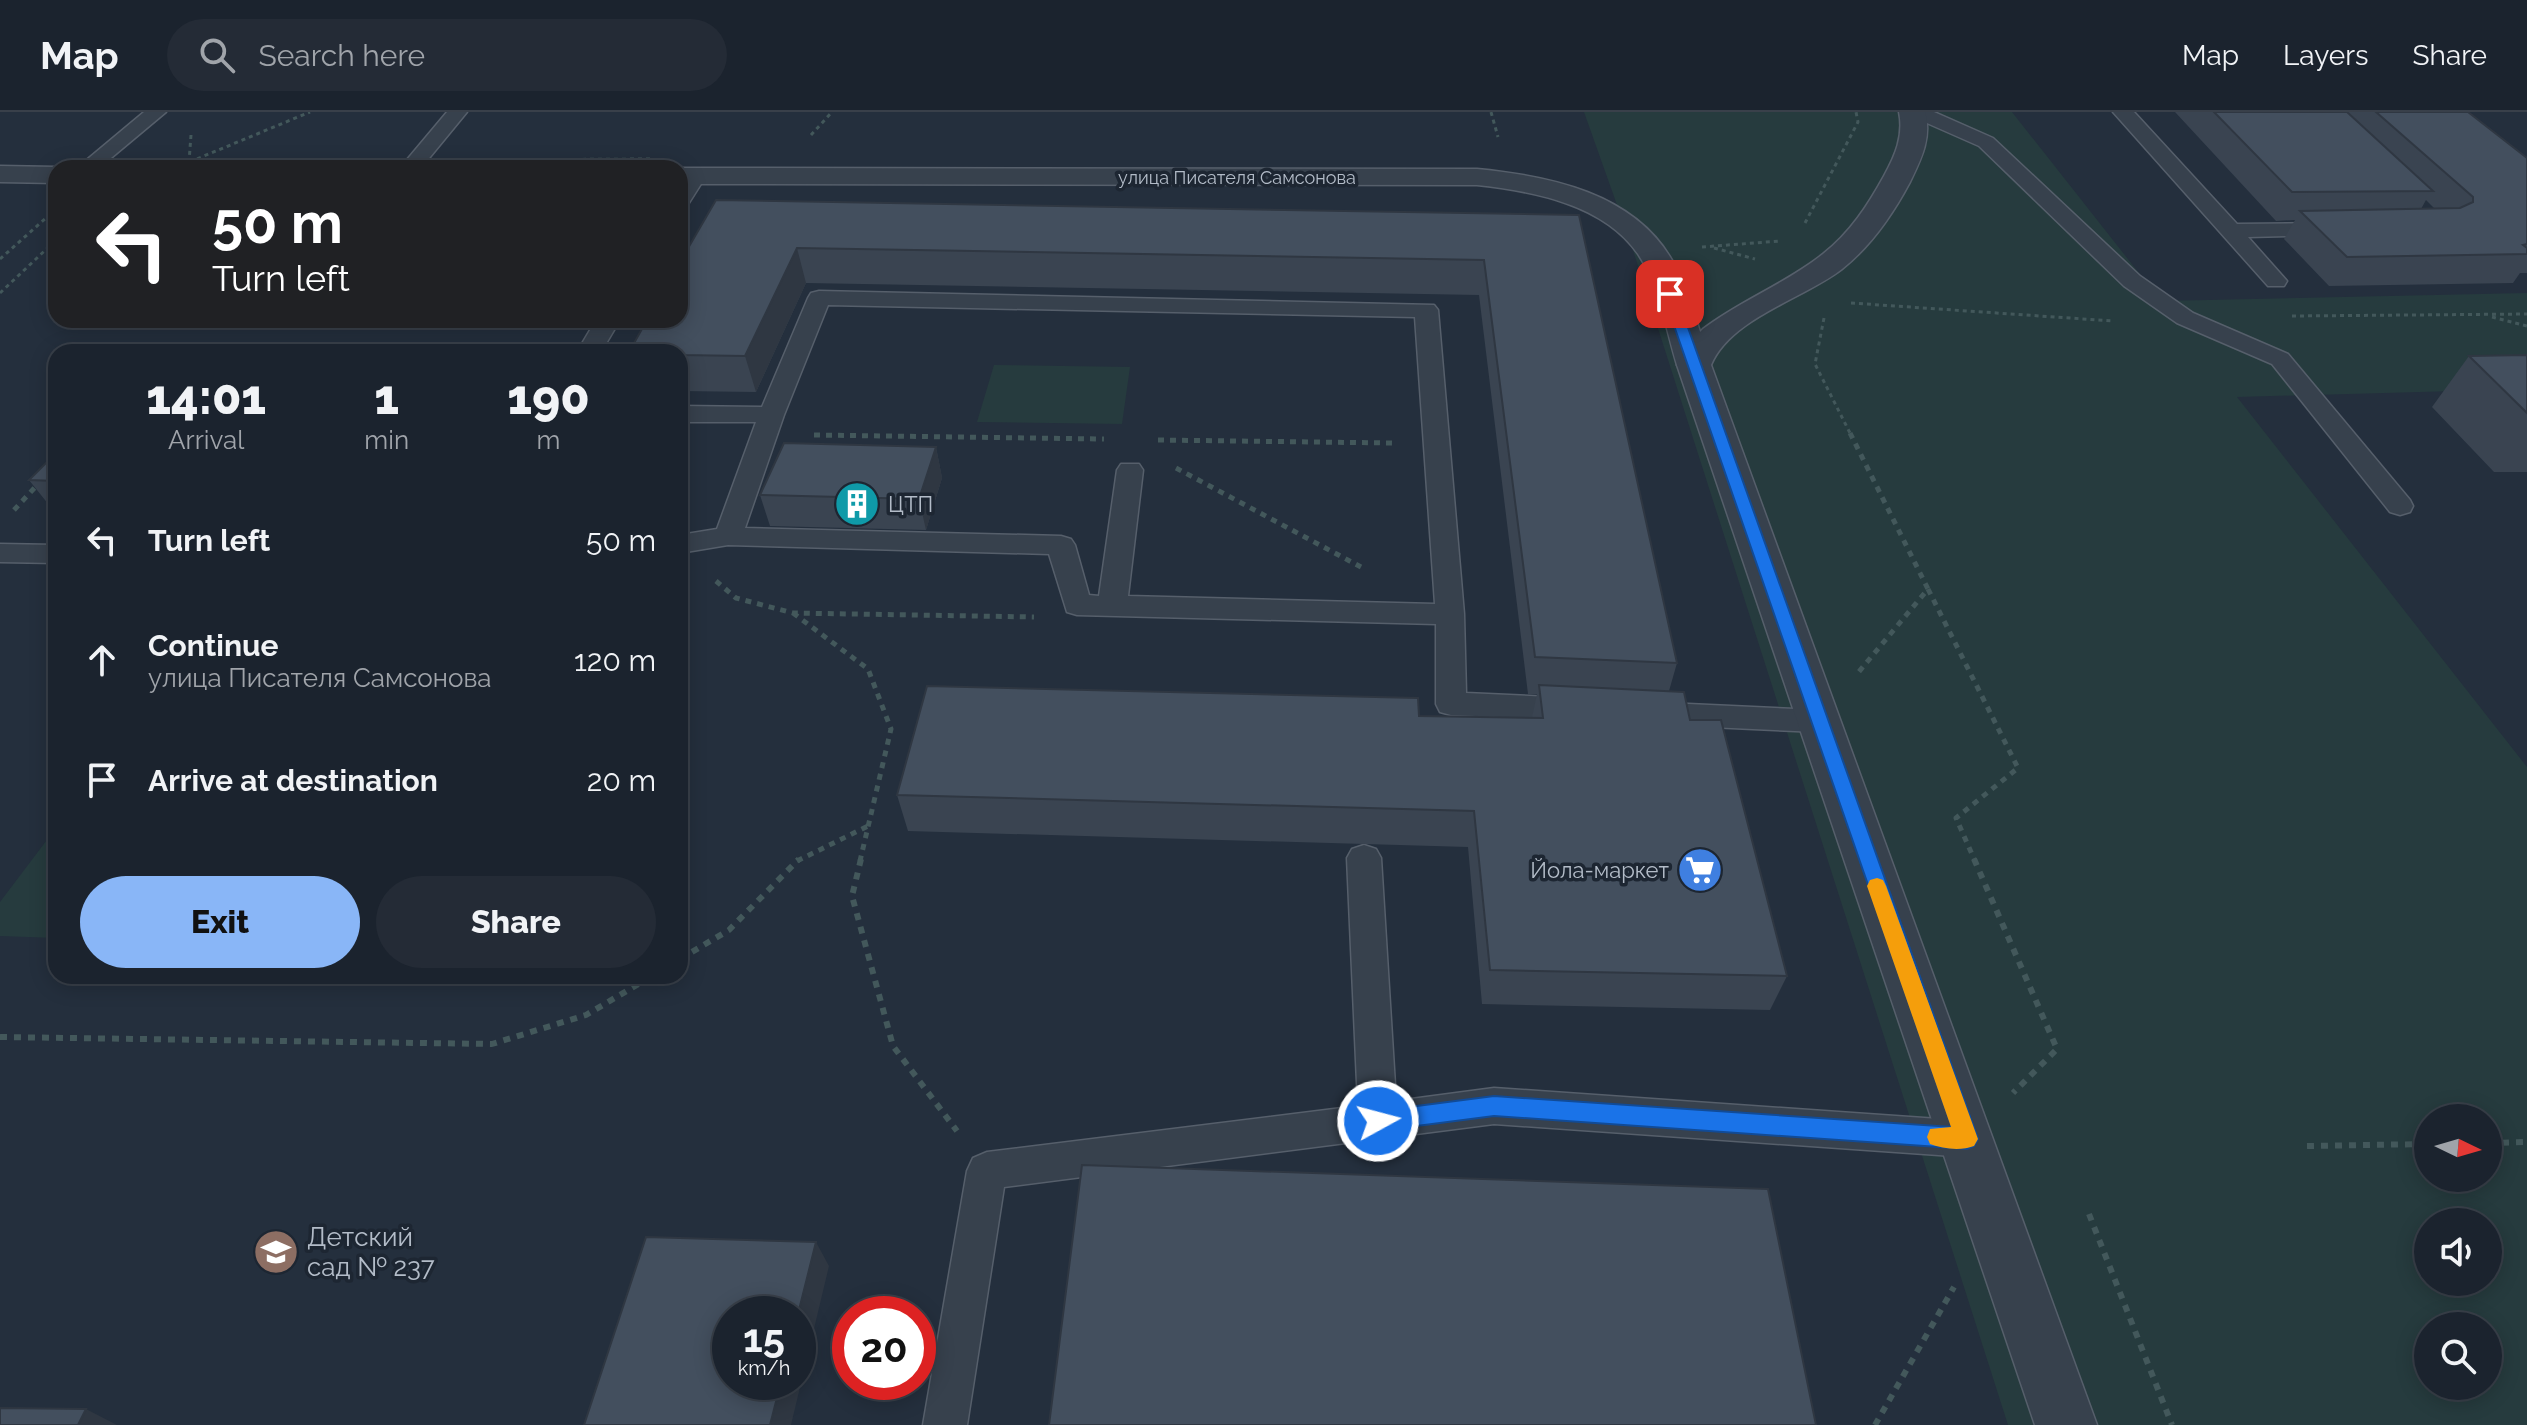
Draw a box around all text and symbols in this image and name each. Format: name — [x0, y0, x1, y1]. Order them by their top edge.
search box — [167, 19, 727, 91]
text: Map — [40, 33, 119, 78]
icon: search — [195, 33, 239, 77]
text: Search here — [259, 38, 425, 73]
text: Map — [2182, 39, 2239, 72]
text: Layers — [2283, 39, 2369, 72]
text: Share — [2413, 39, 2487, 72]
street label: улица Писателя Самсонова — [1118, 167, 1356, 188]
text: 50 m — [212, 190, 343, 256]
icon: left — [80, 192, 184, 296]
text: Turn left — [212, 257, 350, 299]
pin — [1636, 260, 1704, 328]
icon: arrive — [1648, 272, 1692, 316]
text: 14:01 — [146, 369, 266, 425]
text: 1 — [374, 369, 399, 425]
text: 190 — [507, 369, 590, 425]
text: Arrival — [168, 425, 244, 455]
text: min — [364, 425, 409, 455]
text: m — [537, 425, 560, 455]
building icon: ЦТП — [833, 480, 881, 528]
place label: ЦТП — [888, 491, 933, 517]
icon: left — [80, 518, 124, 562]
text: Turn left — [148, 523, 270, 558]
text: 50 m — [586, 523, 656, 558]
text: Continue — [148, 628, 279, 663]
icon: ahead — [80, 638, 124, 682]
text: 120 m — [574, 643, 656, 678]
text: улица Писателя Самсонова — [148, 663, 492, 693]
icon: arrive — [80, 758, 124, 802]
text: Arrive at destination — [148, 763, 438, 798]
text: 20 m — [587, 763, 656, 798]
supermarket icon: Йола-маркет — [1676, 846, 1724, 894]
place label: Йола-маркет — [1530, 857, 1670, 883]
button: Exit — [80, 876, 360, 968]
button: Share — [376, 876, 656, 968]
position arrow — [1336, 1079, 1420, 1163]
north arrow — [2414, 1104, 2502, 1192]
map controls — [2414, 1104, 2502, 1400]
button: sound — [2414, 1208, 2502, 1296]
place label: Детский сад № 237 — [307, 1222, 435, 1282]
school or university icon: Детский сад № 237 — [252, 1228, 300, 1276]
speed limit sign: 20 — [832, 1296, 936, 1400]
button: search — [2414, 1312, 2502, 1400]
text: 15 — [743, 1314, 785, 1361]
text: km/h — [738, 1356, 790, 1380]

